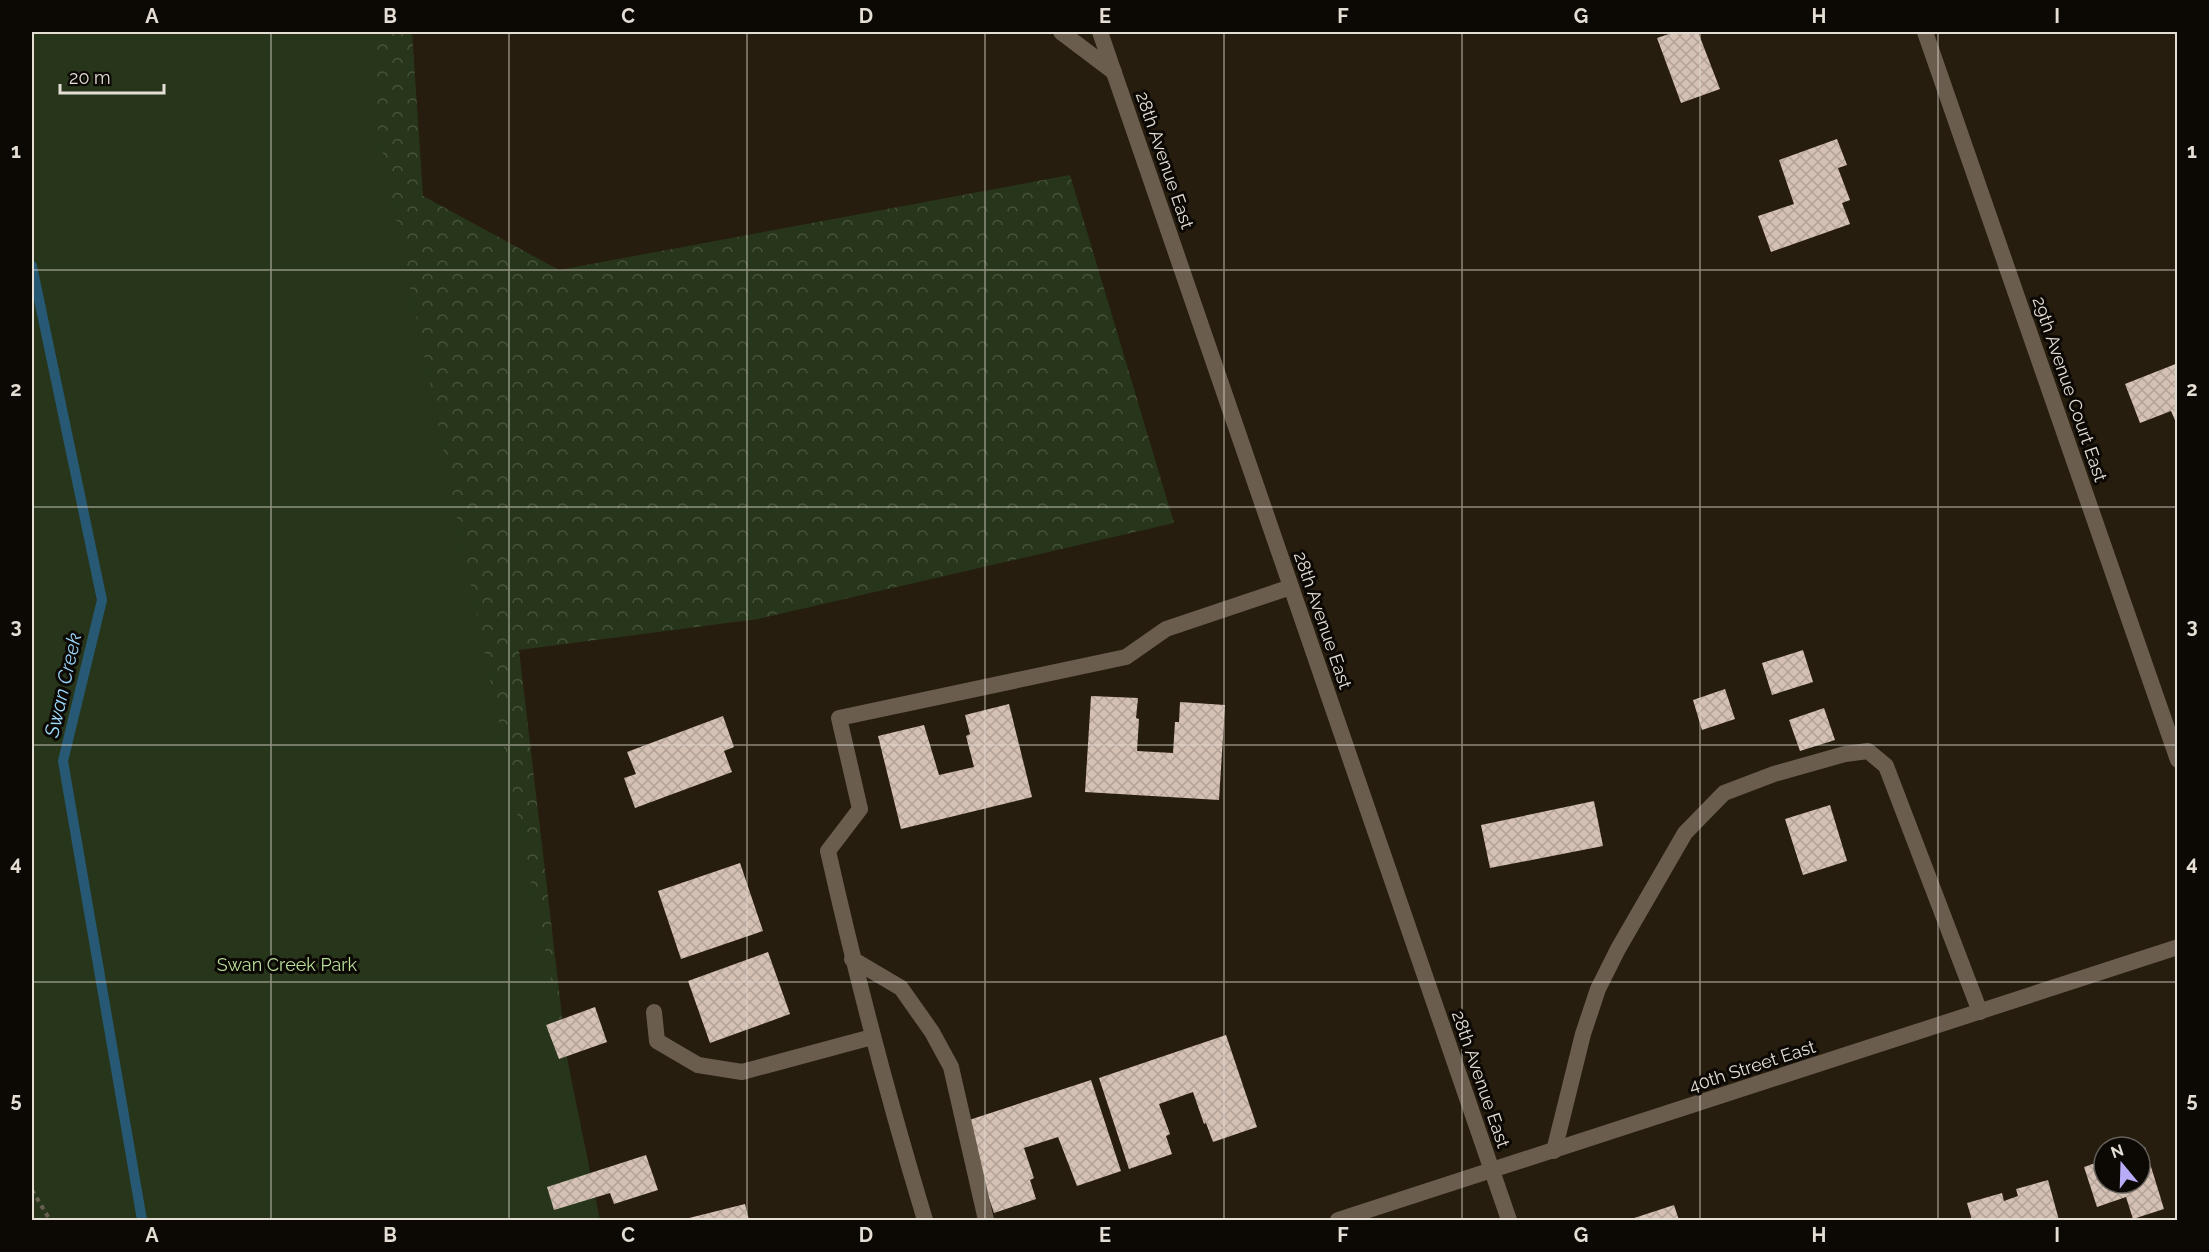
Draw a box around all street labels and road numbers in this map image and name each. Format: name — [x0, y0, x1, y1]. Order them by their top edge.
street label: 28th Avenue East — [1132, 89, 1198, 231]
street label: 29th Avenue Court East — [2028, 294, 2112, 484]
street label: 28th Avenue East — [1290, 549, 1356, 691]
street label: 28th Avenue East — [1448, 1008, 1514, 1150]
street label: 40th Street East — [1686, 1036, 1818, 1096]

